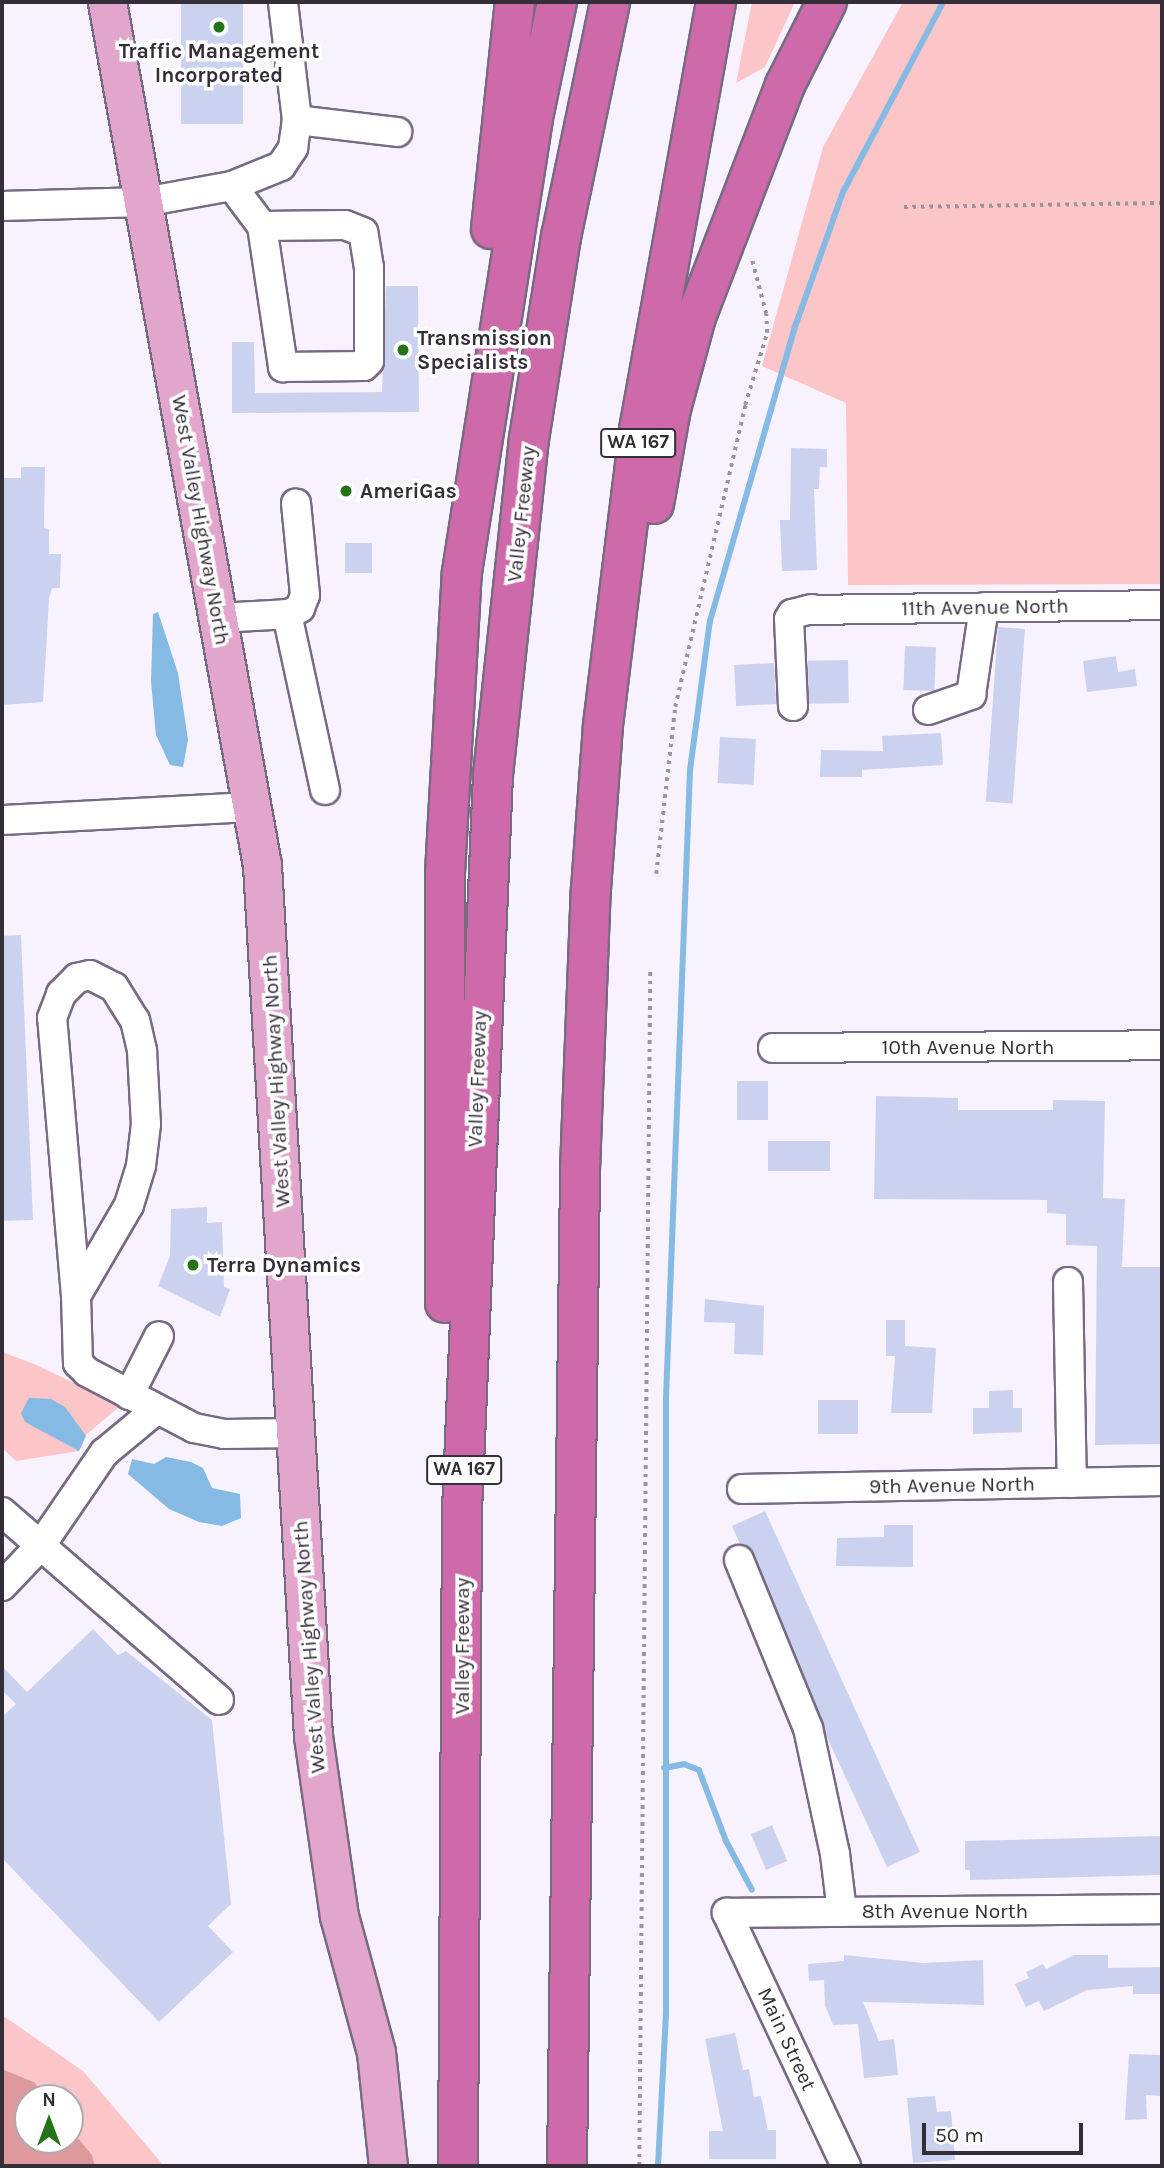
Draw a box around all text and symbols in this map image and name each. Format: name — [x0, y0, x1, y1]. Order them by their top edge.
marker: Traffic Management Incorporated — [211, 19, 227, 35]
place label: Traffic Management Incorporated — [119, 38, 319, 88]
place label: Transmission Specialists — [417, 325, 552, 375]
marker: Transmission Specialists — [395, 342, 411, 358]
street label: West Valley Highway North — [167, 393, 235, 647]
road number: WA 167 — [600, 428, 676, 458]
street label: Valley Freeway — [501, 445, 541, 583]
place label: AmeriGas — [360, 478, 457, 504]
marker: AmeriGas — [338, 483, 354, 499]
street label: 11th Avenue North — [901, 593, 1069, 621]
street label: West Valley Highway North — [257, 954, 295, 1208]
street label: Valley Freeway — [462, 1010, 492, 1148]
street label: 10th Avenue North — [881, 1034, 1055, 1060]
place label: Terra Dynamics — [207, 1252, 361, 1278]
marker: Terra Dynamics — [185, 1257, 201, 1273]
road number: WA 167 — [426, 1454, 503, 1486]
street label: 9th Avenue North — [869, 1471, 1035, 1499]
street label: West Valley Highway North — [288, 1520, 330, 1774]
street label: Valley Freeway — [449, 1578, 475, 1714]
street label: 8th Avenue North — [862, 1898, 1028, 1924]
street label: Main Street — [752, 1983, 822, 2095]
north arrow — [14, 2084, 84, 2154]
text: N — [42, 2089, 56, 2111]
scale bar — [926, 2108, 1087, 2152]
text: 50 m — [935, 2123, 984, 2147]

